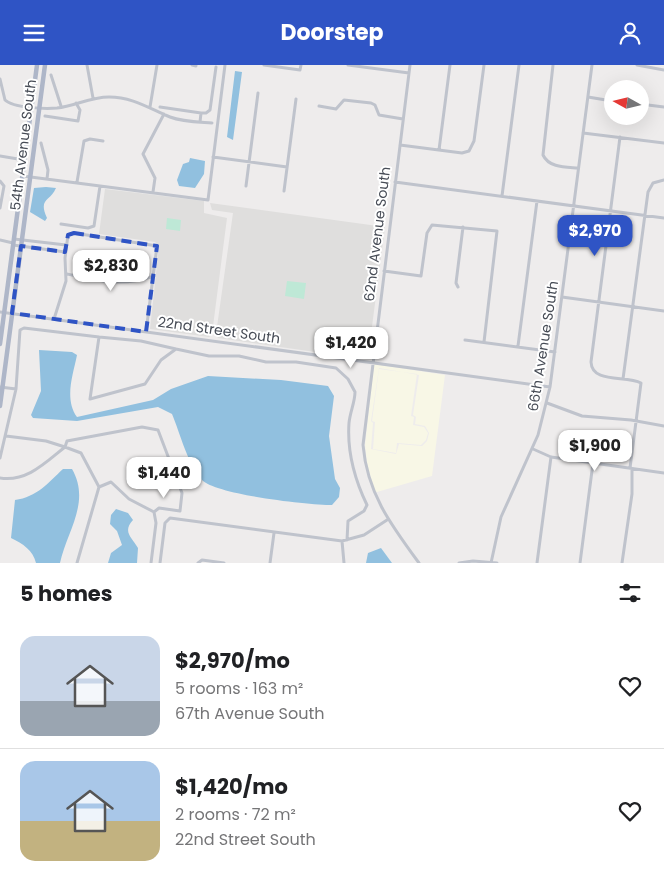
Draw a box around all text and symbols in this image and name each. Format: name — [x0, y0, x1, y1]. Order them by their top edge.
text: Doorstep — [280, 17, 384, 48]
icon: menu — [20, 19, 48, 47]
icon: person — [616, 19, 644, 47]
street label: 54th Avenue South — [5, 78, 41, 212]
north arrow — [604, 80, 649, 125]
map controls — [604, 80, 649, 125]
street label: 62nd Avenue South — [359, 165, 395, 303]
pin: $2,970 — [554, 215, 636, 257]
text: $2,970 — [568, 219, 622, 242]
pin: $2,830 — [70, 249, 152, 292]
text: $2,830 — [84, 254, 138, 277]
street label: 66th Avenue South — [523, 279, 563, 413]
street label: 22nd Street South — [157, 312, 281, 348]
pin: $1,420 — [310, 327, 392, 369]
text: $1,420 — [325, 331, 377, 354]
pin: $1,900 — [554, 429, 636, 472]
text: $1,900 — [569, 434, 621, 457]
pin: $1,440 — [123, 457, 205, 499]
text: $1,440 — [137, 461, 191, 484]
text: 5 homes — [20, 579, 113, 608]
icon: filters — [616, 579, 644, 607]
text: $2,970/mo — [175, 646, 290, 675]
icon: home — [60, 656, 120, 716]
icon: heart — [616, 672, 644, 700]
text: 5 rooms · 163 m² — [175, 677, 303, 700]
text: 67th Avenue South — [175, 702, 325, 725]
text: $1,420/mo — [175, 772, 288, 801]
icon: home — [60, 781, 120, 841]
icon: heart — [616, 797, 644, 825]
text: 2 rooms · 72 m² — [175, 803, 296, 826]
text: 22nd Street South — [175, 828, 316, 851]

